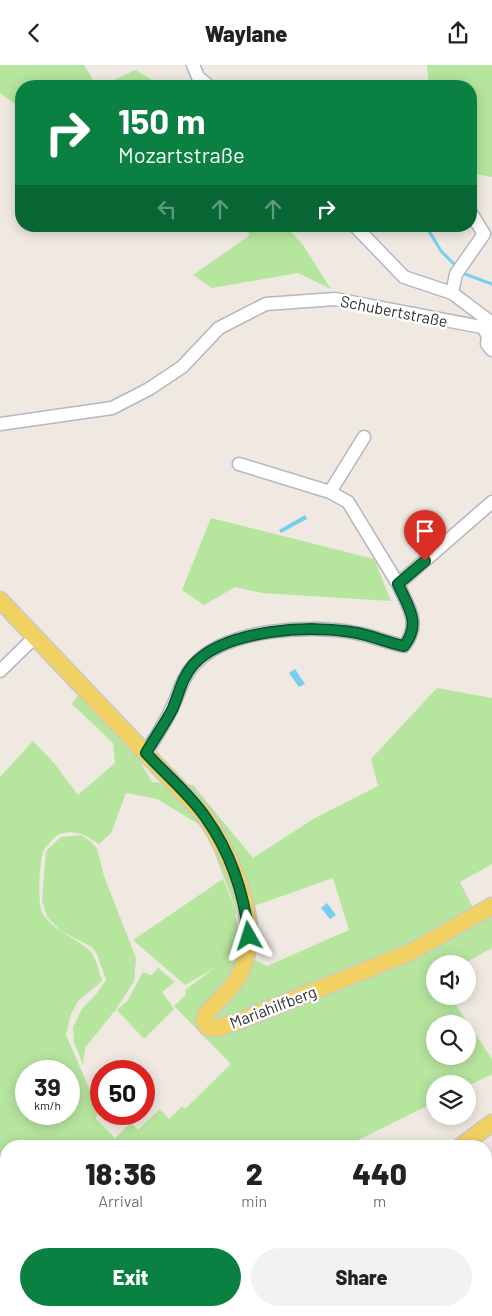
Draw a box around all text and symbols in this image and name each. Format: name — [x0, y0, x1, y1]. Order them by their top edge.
icon: back — [20, 19, 48, 47]
icon: share — [444, 19, 472, 47]
text: Waylane — [205, 20, 287, 46]
text: 150 m — [118, 99, 205, 141]
icon: right — [35, 100, 100, 165]
text: Mozartstraße — [118, 141, 245, 167]
icon: left — [153, 195, 181, 223]
icon: ahead — [206, 195, 234, 223]
icon: ahead — [259, 195, 287, 223]
icon: right — [312, 195, 340, 223]
street label: Schubertstraße — [339, 291, 449, 330]
pin — [404, 510, 446, 561]
icon: arrive — [411, 517, 439, 545]
position arrow — [222, 909, 274, 961]
map controls — [426, 955, 476, 1125]
button: sound — [426, 955, 476, 1005]
street label: Mariahilfberg — [227, 981, 319, 1032]
button: search — [426, 1015, 476, 1065]
speed limit sign: 50 — [90, 1060, 155, 1125]
text: 39 — [34, 1071, 61, 1101]
button: layers — [426, 1075, 476, 1125]
text: km/h — [34, 1098, 61, 1112]
text: 18:36 — [85, 1155, 156, 1191]
text: 2 — [246, 1155, 263, 1191]
text: 440 — [352, 1155, 407, 1191]
text: Arrival — [98, 1191, 143, 1210]
text: min — [241, 1191, 267, 1210]
text: m — [373, 1191, 386, 1210]
button: Exit — [20, 1248, 241, 1306]
button: Share — [251, 1248, 472, 1306]

